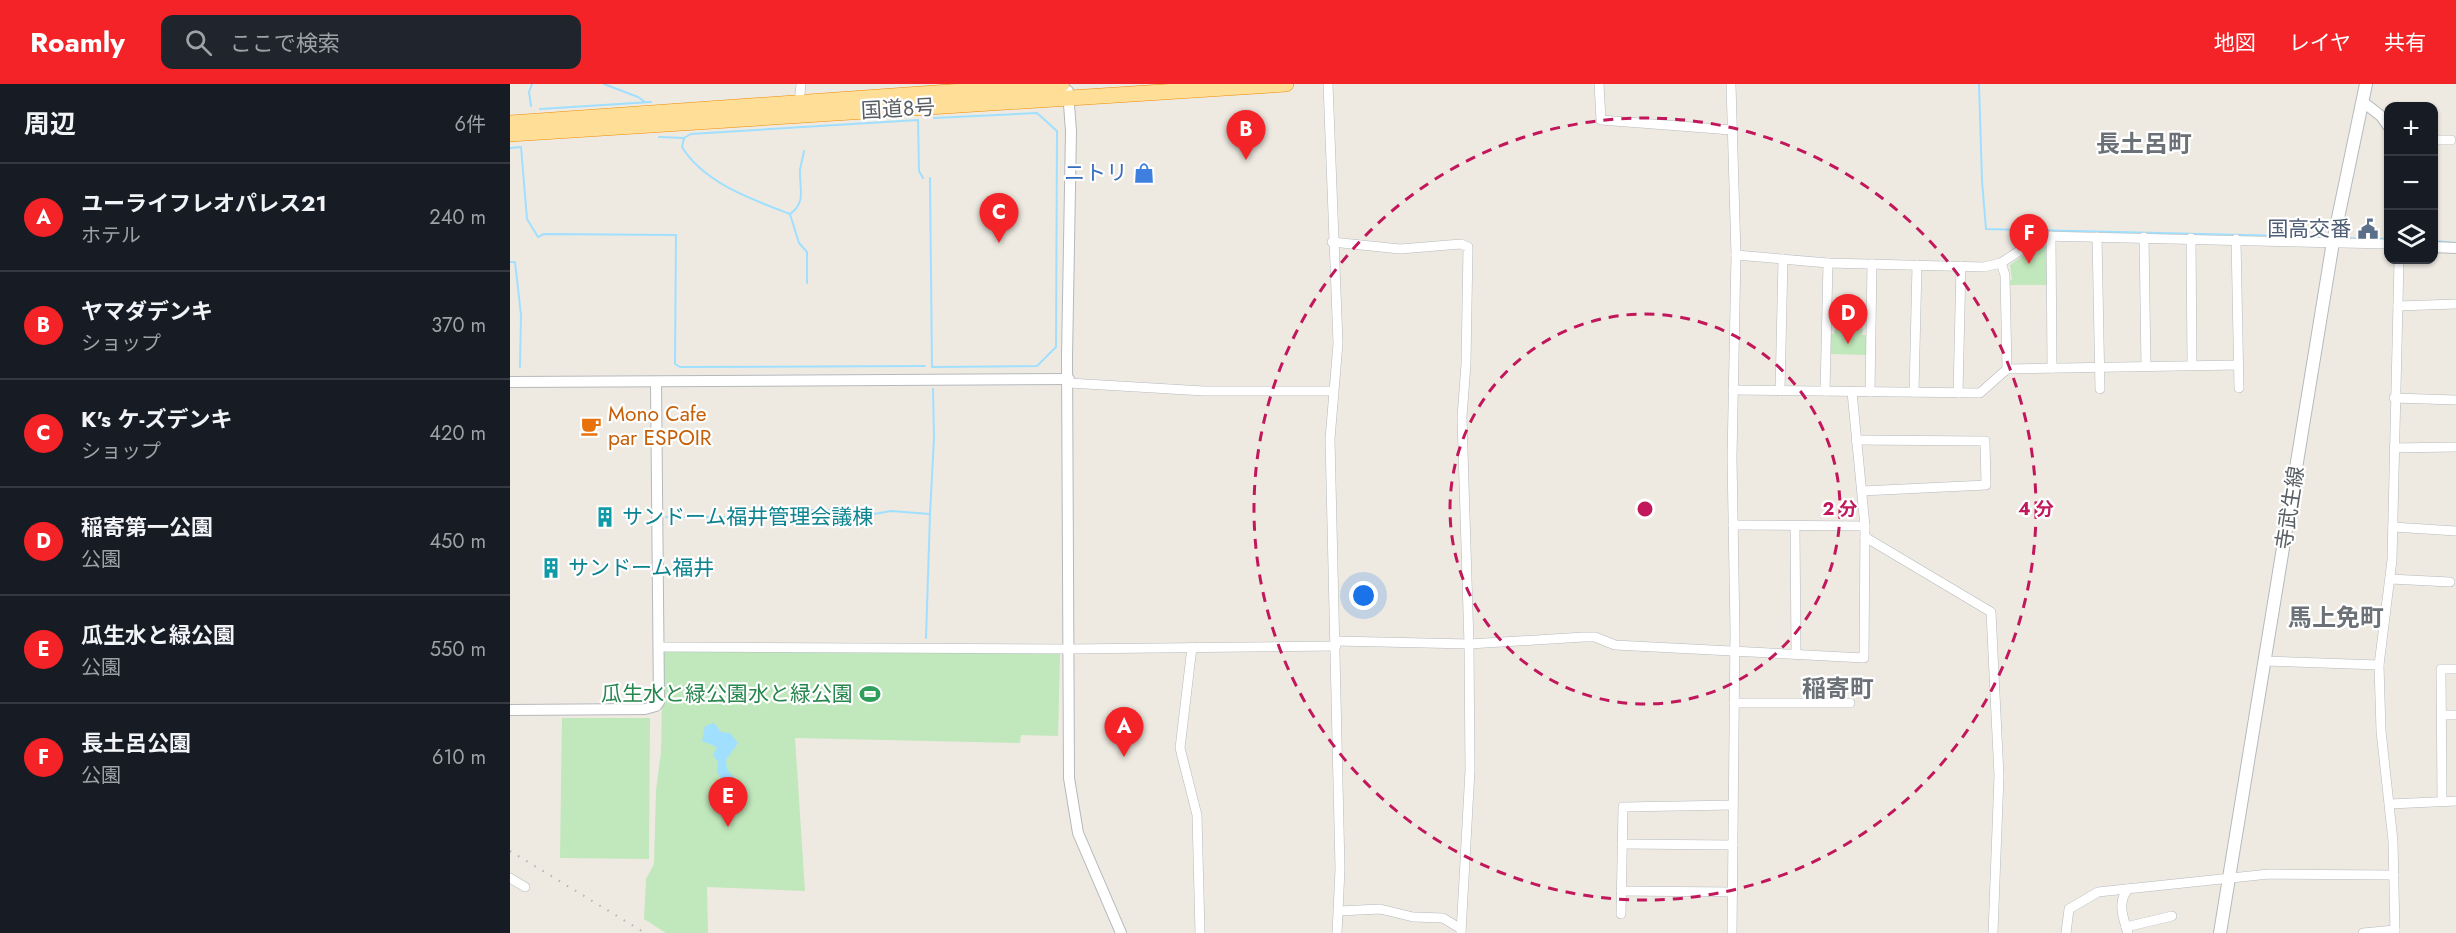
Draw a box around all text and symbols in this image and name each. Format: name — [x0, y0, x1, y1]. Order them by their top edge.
search box — [161, 15, 581, 69]
text: Roamly — [30, 22, 125, 63]
icon: search — [182, 26, 215, 59]
text: ここで検索 — [230, 27, 340, 59]
text: 地図 — [2214, 28, 2256, 58]
text: レイヤ — [2289, 28, 2351, 58]
text: 共有 — [2384, 28, 2426, 58]
street label: 国道8号 — [860, 92, 936, 126]
map controls — [2384, 102, 2438, 264]
button: + — [2384, 102, 2438, 156]
text: 周辺 — [24, 105, 76, 143]
text: 6件 — [454, 110, 486, 139]
pin: B — [1226, 110, 1266, 160]
district label: 長土呂町 — [2096, 126, 2192, 161]
button: − — [2384, 156, 2438, 210]
place label: ニトリ — [1064, 158, 1127, 188]
shop icon: ニトリ — [1132, 161, 1156, 185]
text: ユーライフレオパレス21 — [81, 187, 327, 219]
pin: C — [980, 194, 1018, 243]
text: A — [36, 203, 51, 232]
text: 240 m — [429, 203, 486, 232]
button: layers — [2384, 210, 2438, 264]
pin: F — [2010, 214, 2048, 264]
place label: 国高交番 — [2267, 214, 2351, 244]
public building icon: 国高交番 — [2356, 217, 2380, 241]
text: ホテル — [81, 221, 141, 250]
pin: D — [1828, 294, 1868, 344]
text: ヤマダデンキ — [81, 295, 213, 327]
text: B — [37, 311, 50, 340]
text: 370 m — [431, 311, 486, 340]
text: ショップ — [81, 329, 161, 358]
place label: Mono Cafe par ESPOIR — [608, 399, 712, 453]
text: K's ケ-ズデンキ — [81, 403, 232, 435]
cafe icon: Mono Cafe par ESPOIR — [579, 414, 603, 438]
text: C — [36, 419, 51, 448]
text: 420 m — [429, 419, 486, 448]
text: ショップ — [81, 437, 161, 466]
street label: 寺武生線 — [2269, 464, 2311, 552]
text: 2 分 — [1822, 496, 1858, 522]
text: 4 分 — [2018, 496, 2054, 522]
centre of rings — [1635, 499, 1655, 519]
place label: サンドーム福井管理会議棟 — [622, 502, 873, 532]
building icon: サンドーム福井管理会議棟 — [593, 505, 617, 529]
text: 稲寄第一公園 — [81, 511, 213, 543]
text: D — [36, 527, 51, 556]
text: 450 m — [429, 527, 486, 556]
text: 公園 — [81, 545, 121, 574]
place label: サンドーム福井 — [568, 553, 714, 583]
building icon: サンドーム福井 — [539, 556, 563, 580]
your location — [1349, 581, 1378, 610]
district label: 馬上免町 — [2288, 600, 2384, 635]
text: 瓜生水と緑公園 — [81, 619, 235, 651]
text: E — [37, 635, 50, 664]
text: 550 m — [430, 635, 486, 664]
text: 公園 — [81, 653, 121, 682]
district label: 稲寄町 — [1802, 671, 1874, 706]
place label: 瓜生水と緑公園水と緑公園 — [601, 679, 853, 709]
sports icon: 瓜生水と緑公園水と緑公園 — [858, 682, 882, 706]
pin: A — [1104, 708, 1144, 757]
text: 長土呂公園 — [81, 727, 191, 759]
text: F — [38, 743, 49, 772]
text: 610 m — [432, 743, 486, 772]
text: 公園 — [81, 761, 121, 790]
pin: E — [708, 778, 748, 827]

